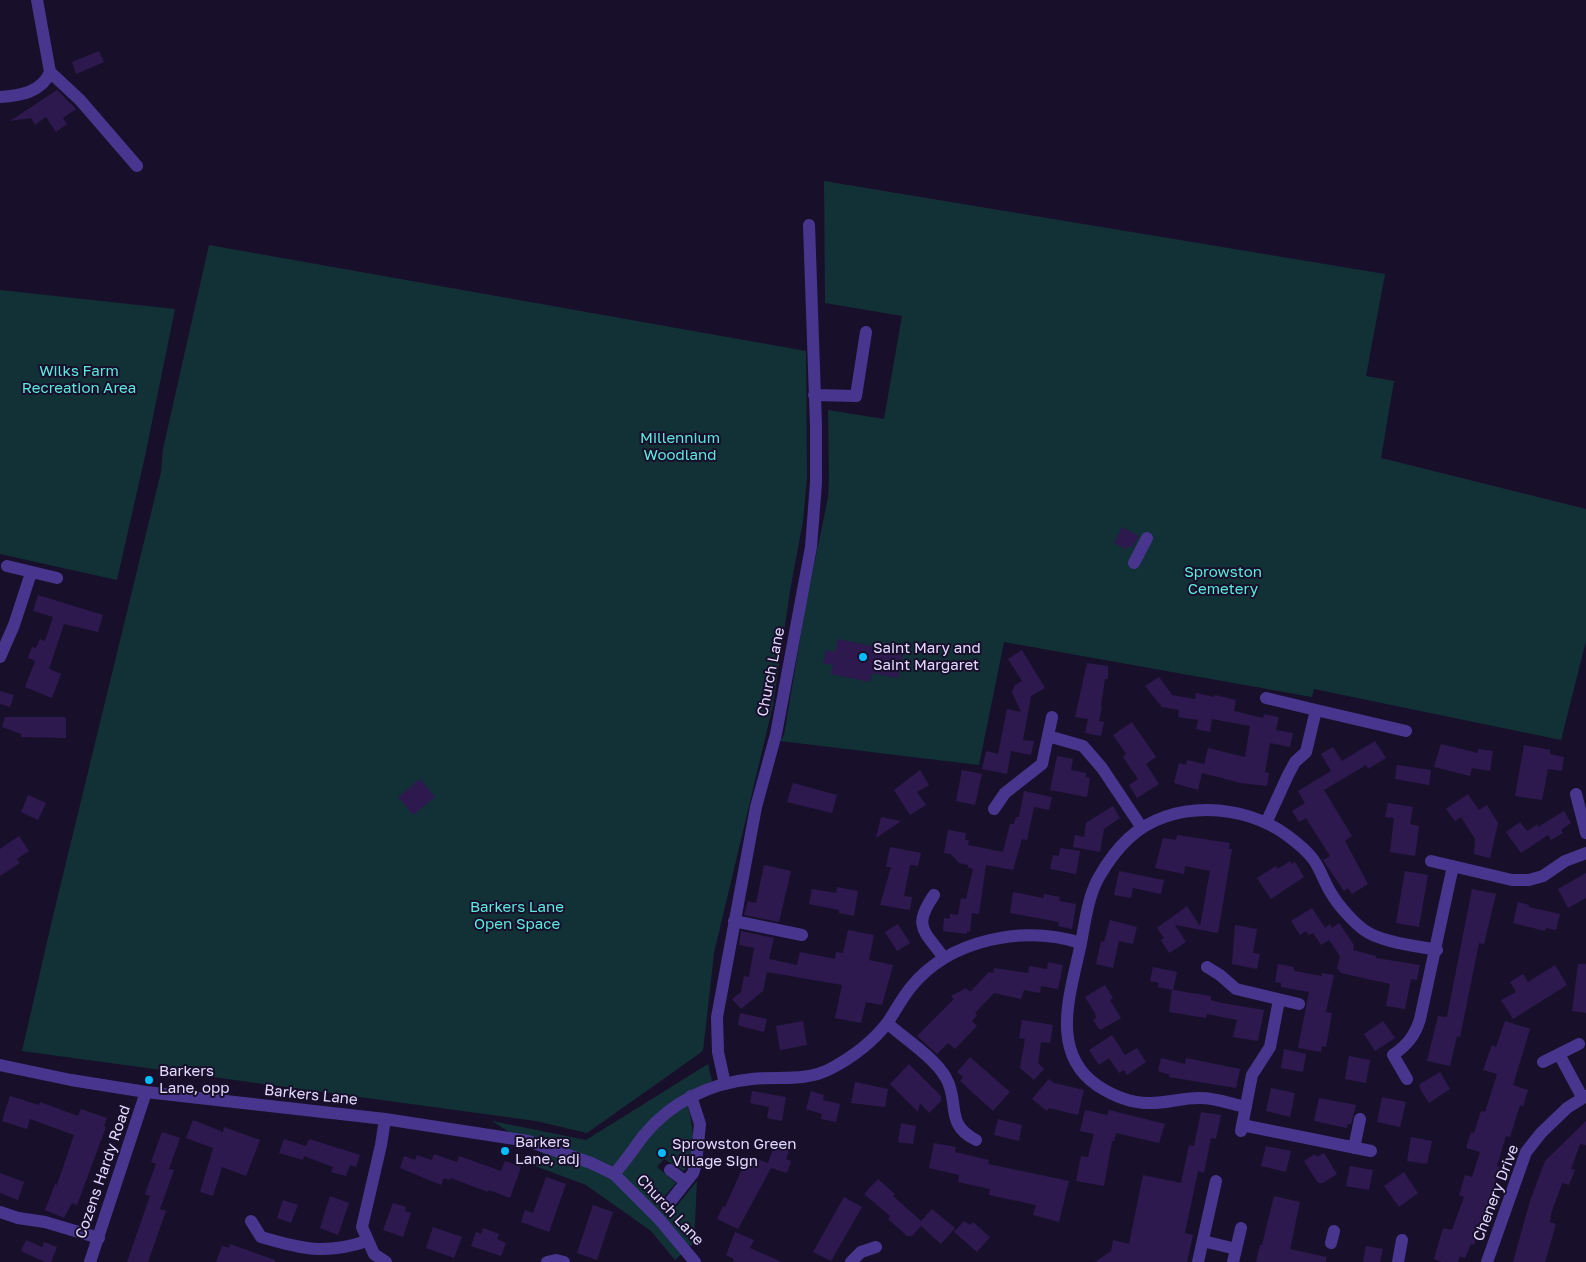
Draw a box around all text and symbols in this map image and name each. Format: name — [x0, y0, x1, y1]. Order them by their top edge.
park label: Wilks Farm Recreation Area — [22, 362, 136, 397]
park label: Millennium Woodland — [640, 429, 720, 464]
park label: Sprowston Cemetery — [1184, 563, 1262, 598]
street label: Church Lane — [754, 626, 788, 718]
place label: Saint Mary and Saint Margaret — [873, 639, 981, 674]
marker: Saint Mary and Saint Margaret — [857, 651, 869, 663]
park label: Barkers Lane Open Space — [470, 898, 564, 933]
place label: Barkers Lane, opp — [159, 1062, 229, 1097]
marker: Barkers Lane, opp — [143, 1074, 155, 1086]
street label: Barkers Lane — [263, 1081, 359, 1109]
street label: Cozens Hardy Road — [72, 1103, 134, 1241]
place label: Barkers Lane, adj — [515, 1133, 580, 1168]
place label: Sprowston Green Village Sign — [672, 1135, 796, 1170]
street label: Chenery Drive — [1469, 1142, 1523, 1244]
marker: Barkers Lane, adj — [499, 1145, 511, 1157]
marker: Sprowston Green Village Sign — [656, 1147, 668, 1159]
street label: Church Lane — [633, 1171, 707, 1249]

